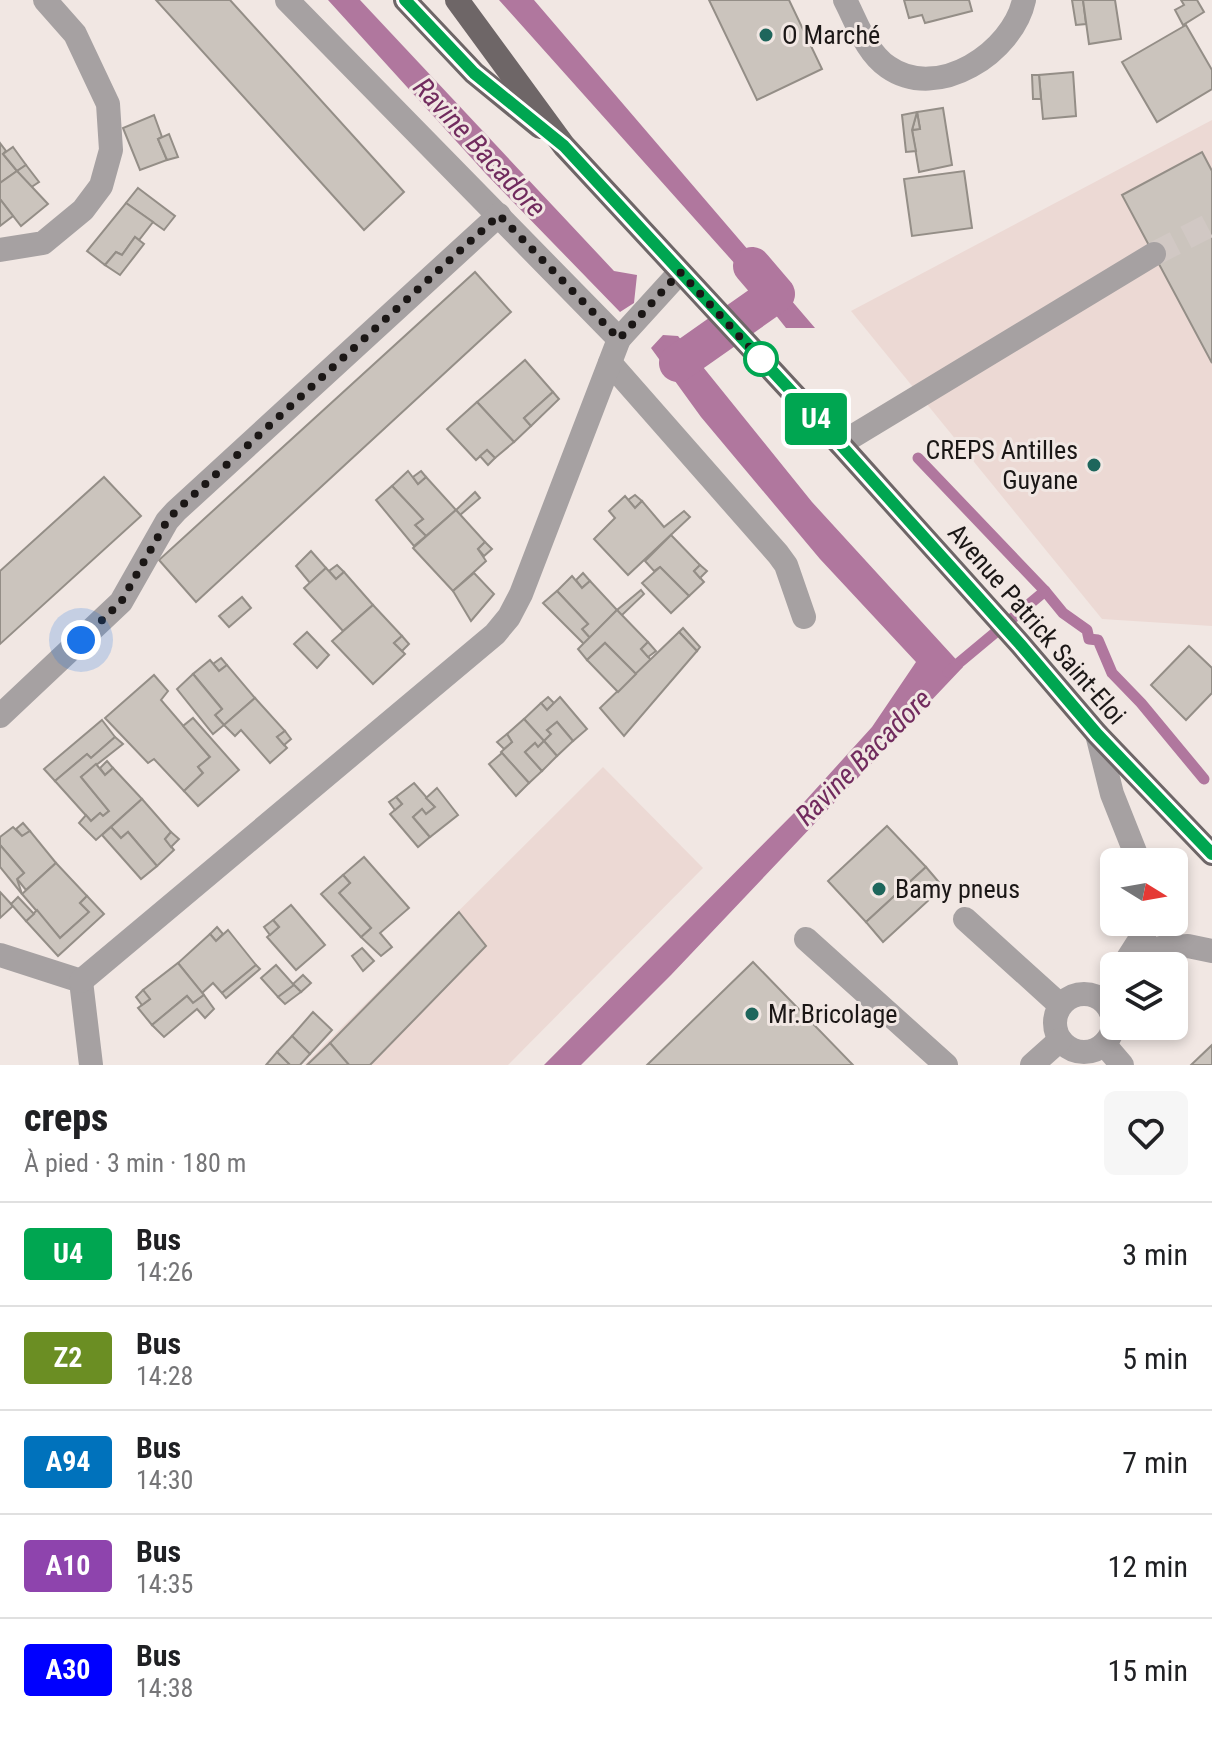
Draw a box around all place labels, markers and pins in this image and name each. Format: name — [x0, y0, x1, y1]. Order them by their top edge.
place label: O Marché — [782, 20, 880, 50]
marker: O Marché — [757, 26, 775, 44]
unlabelled marker — [744, 342, 778, 376]
place label: CREPS Antilles Guyane — [925, 435, 1078, 495]
marker: CREPS Antilles Guyane — [1085, 456, 1103, 474]
place label: Bamy pneus — [895, 874, 1020, 904]
marker: Bamy pneus — [870, 880, 888, 898]
place label: Mr.Bricolage — [768, 999, 897, 1029]
marker: Mr.Bricolage — [743, 1005, 761, 1023]

